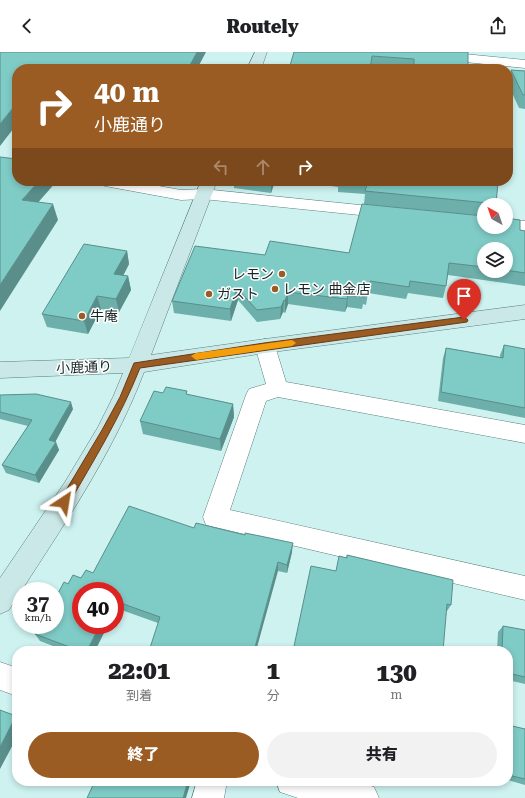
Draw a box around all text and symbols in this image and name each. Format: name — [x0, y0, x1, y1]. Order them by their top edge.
icon: back — [16, 15, 38, 37]
icon: share — [487, 15, 509, 37]
text: Routely — [226, 16, 299, 37]
text: 40 m — [94, 76, 159, 109]
icon: right — [28, 80, 80, 132]
text: 小鹿通り — [94, 114, 166, 135]
icon: left — [210, 156, 232, 178]
icon: ahead — [252, 156, 274, 178]
icon: right — [294, 156, 316, 178]
north arrow — [477, 198, 513, 234]
map controls — [477, 198, 513, 278]
button: layers — [477, 242, 513, 278]
place label: レモン — [232, 266, 274, 282]
marker: レモン — [277, 269, 287, 279]
pin — [447, 279, 481, 320]
place label: レモン 曲金店 — [283, 281, 371, 297]
marker: レモン 曲金店 — [270, 284, 280, 294]
icon: arrive — [453, 285, 475, 307]
place label: ガスト — [217, 286, 259, 302]
marker: ガスト — [204, 289, 214, 299]
place label: 牛庵 — [90, 308, 118, 324]
marker: 牛庵 — [77, 311, 87, 321]
street label: 小鹿通り — [56, 358, 112, 376]
position arrow — [43, 481, 85, 523]
speed limit sign: 40 — [72, 582, 124, 634]
text: 37 — [27, 591, 49, 615]
text: km/h — [25, 612, 51, 623]
text: 22:01 — [108, 657, 170, 685]
text: 1 — [266, 657, 280, 685]
text: 130 — [376, 659, 417, 687]
text: m — [391, 687, 402, 702]
text: 到着 — [126, 688, 152, 703]
text: 分 — [267, 688, 280, 703]
button: 終了 — [28, 732, 259, 778]
button: 共有 — [267, 732, 497, 778]

